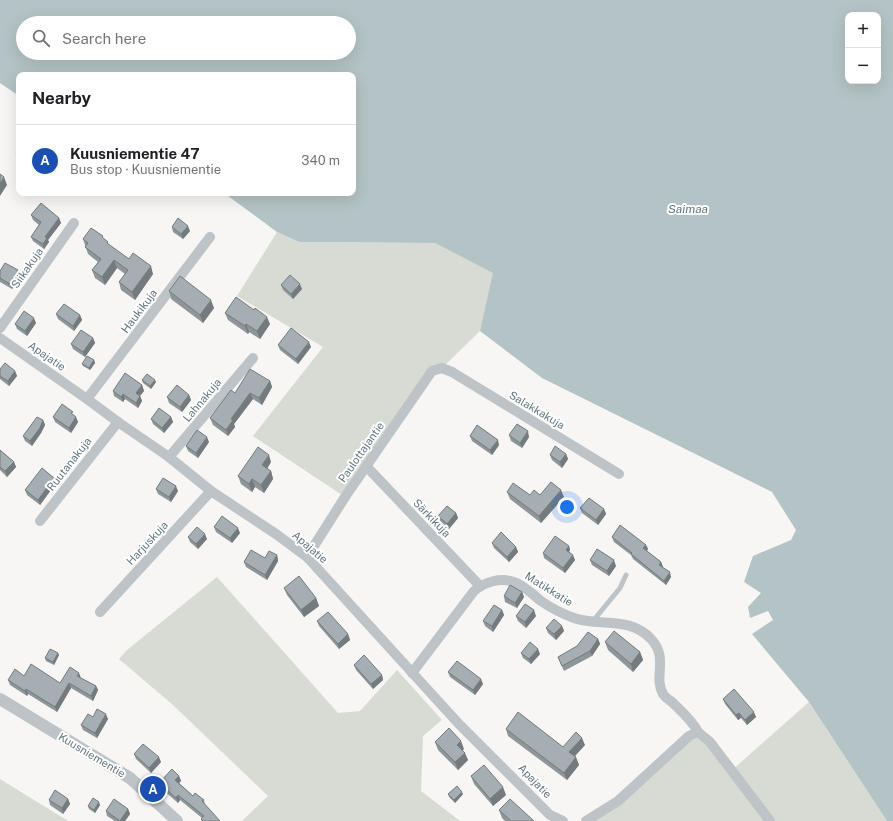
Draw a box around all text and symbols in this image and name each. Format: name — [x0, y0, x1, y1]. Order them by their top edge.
map controls — [845, 12, 881, 84]
button: + — [845, 12, 881, 48]
search box — [16, 16, 356, 60]
icon: search — [30, 27, 52, 49]
text: Search here — [62, 30, 146, 47]
button: − — [845, 48, 881, 84]
text: Nearby — [32, 88, 91, 108]
text: Kuusniementie 47 — [70, 145, 200, 162]
text: A — [40, 153, 50, 168]
text: 340 m — [301, 153, 340, 168]
text: Bus stop · Kuusniementie — [70, 162, 221, 177]
water label: Saimaa — [668, 202, 708, 216]
street label: Siikakuja — [9, 246, 45, 290]
street label: Haukikuja — [119, 287, 159, 335]
street label: Apajatie — [26, 339, 68, 373]
street label: Lahnakuja — [181, 376, 223, 424]
street label: Salakkakuja — [507, 389, 567, 431]
street label: Paulottajantie — [336, 420, 386, 484]
street label: Ruutanakuja — [44, 435, 94, 493]
street label: Särkikuja — [411, 497, 453, 539]
your location — [557, 497, 577, 517]
street label: Harjuskuja — [124, 519, 170, 567]
street label: Apajatie — [290, 529, 330, 565]
street label: Matikkatie — [523, 570, 575, 608]
street label: Kuusniementie — [56, 730, 128, 780]
street label: Apajatie — [516, 762, 554, 800]
pin: A — [140, 774, 166, 804]

